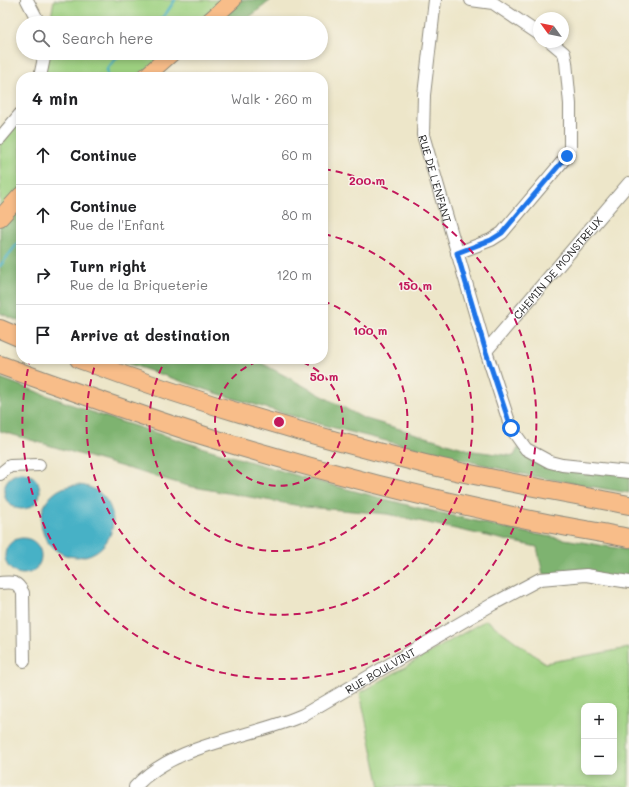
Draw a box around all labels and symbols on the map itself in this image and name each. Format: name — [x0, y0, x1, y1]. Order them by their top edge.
north arrow — [533, 12, 569, 48]
street label: RUE DE L'ENFANT — [416, 133, 456, 224]
route end — [558, 147, 576, 165]
text: 200 m — [349, 172, 385, 188]
street label: CHEMIN DE MONSTREUX — [509, 213, 605, 322]
text: 150 m — [398, 277, 432, 293]
text: 100 m — [353, 322, 387, 338]
text: 50 m — [310, 368, 338, 384]
centre of rings — [272, 415, 286, 429]
route start — [502, 419, 520, 437]
street label: RUE BOULVINT — [342, 644, 418, 696]

